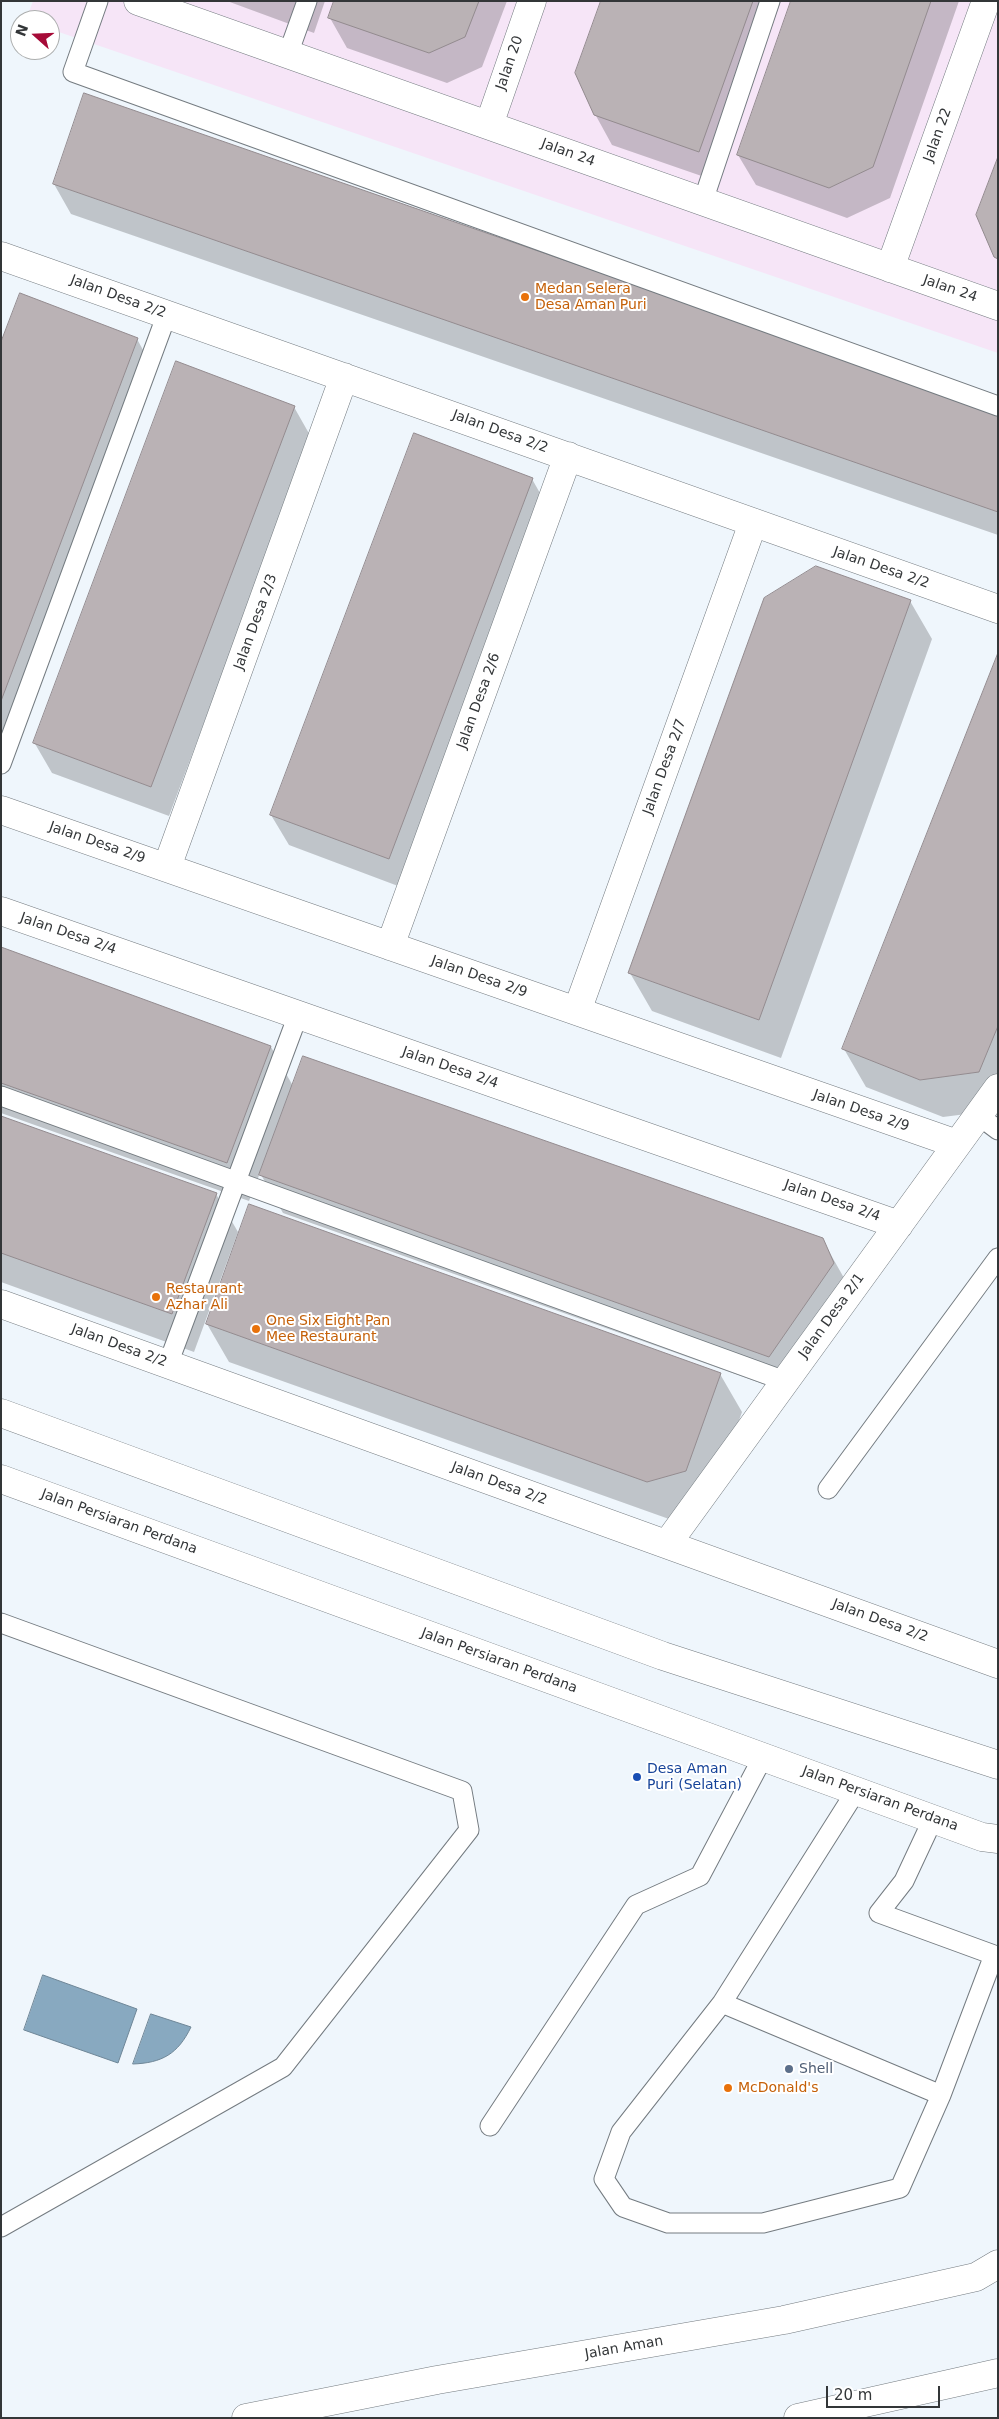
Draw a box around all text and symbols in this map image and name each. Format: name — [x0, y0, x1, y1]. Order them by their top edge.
north arrow — [10, 10, 60, 60]
text: N — [12, 22, 31, 38]
street label: Jalan 20 — [493, 34, 527, 92]
street label: Jalan 22 — [920, 106, 956, 164]
street label: Jalan 24 — [539, 135, 597, 171]
street label: Jalan Desa 2/2 — [68, 272, 168, 322]
street label: Jalan 24 — [921, 272, 979, 306]
place label: Medan Selera Desa Aman Puri — [535, 281, 647, 314]
marker: Medan Selera Desa Aman Puri — [519, 291, 531, 303]
street label: Jalan Desa 2/2 — [450, 407, 550, 457]
street label: Jalan Desa 2/2 — [831, 544, 931, 592]
street label: Jalan Desa 2/3 — [231, 572, 281, 672]
street label: Jalan Desa 2/6 — [454, 651, 504, 751]
street label: Jalan Desa 2/7 — [640, 717, 690, 817]
street label: Jalan Desa 2/9 — [47, 819, 147, 867]
street label: Jalan Desa 2/4 — [18, 910, 118, 958]
street label: Jalan Desa 2/9 — [429, 953, 529, 1001]
street label: Jalan Desa 2/4 — [400, 1044, 500, 1092]
street label: Jalan Desa 2/9 — [811, 1087, 911, 1135]
street label: Jalan Desa 2/4 — [782, 1177, 882, 1225]
street label: Jalan Desa 2/1 — [796, 1270, 868, 1362]
place label: Restaurant Azhar Ali — [166, 1281, 243, 1314]
marker: Restaurant Azhar Ali — [150, 1291, 162, 1303]
place label: One Six Eight Pan Mee Restaurant — [266, 1313, 390, 1345]
street label: Jalan Desa 2/2 — [69, 1321, 169, 1371]
marker: One Six Eight Pan Mee Restaurant — [250, 1323, 262, 1335]
street label: Jalan Desa 2/2 — [449, 1459, 549, 1509]
street label: Jalan Persiaran Perdana — [39, 1486, 199, 1558]
street label: Jalan Desa 2/2 — [830, 1596, 930, 1646]
street label: Jalan Persiaran Perdana — [419, 1625, 579, 1697]
place label: Desa Aman Puri (Selatan) — [647, 1761, 742, 1794]
street label: Jalan Persiaran Perdana — [800, 1763, 960, 1835]
marker: Desa Aman Puri (Selatan) — [631, 1771, 643, 1783]
place label: Shell — [799, 2061, 833, 2077]
marker: Shell — [783, 2063, 795, 2075]
place label: McDonald's — [738, 2080, 818, 2096]
marker: McDonald's — [722, 2082, 734, 2094]
street label: Jalan Aman — [584, 2333, 664, 2363]
scale bar — [829, 2376, 943, 2408]
text: 20 m — [834, 2386, 872, 2404]

